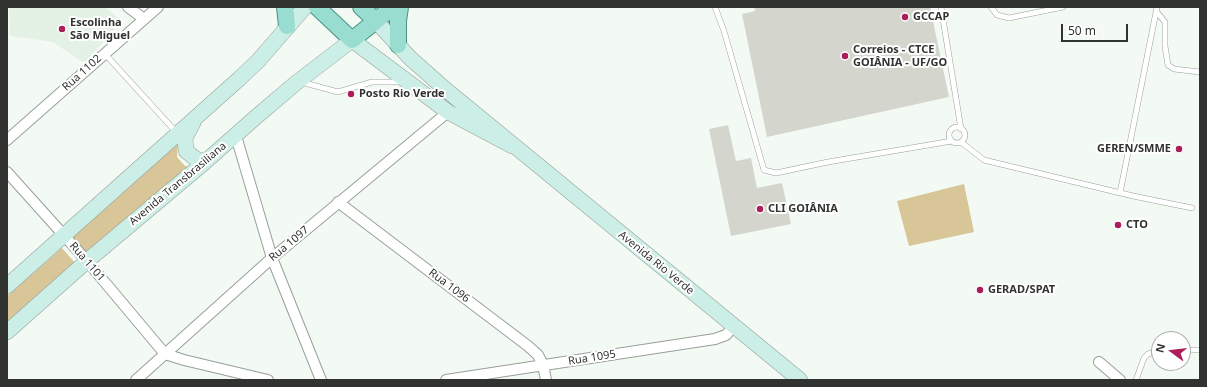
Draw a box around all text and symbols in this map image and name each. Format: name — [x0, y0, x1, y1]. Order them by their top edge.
place label: GCCAP — [913, 10, 949, 24]
marker: GCCAP — [900, 12, 910, 22]
place label: Escolinha São Miguel — [70, 16, 130, 42]
scale bar — [1063, 16, 1130, 42]
text: 50 m — [1068, 22, 1096, 39]
marker: Escolinha São Miguel — [57, 24, 67, 34]
place label: Correios - CTCE GOIÂNIA - UF/GO — [853, 43, 947, 69]
marker: Correios - CTCE GOIÂNIA - UF/GO — [840, 51, 850, 61]
street label: Rua 1102 — [60, 52, 104, 94]
place label: Posto Rio Verde — [359, 87, 445, 101]
marker: Posto Rio Verde — [346, 89, 356, 99]
street label: Avenida Transbrasiliana — [127, 140, 229, 228]
place label: GEREN/SMME — [1097, 142, 1171, 156]
marker: GEREN/SMME — [1174, 144, 1184, 154]
place label: CLI GOIÂNIA — [768, 202, 838, 216]
marker: CLI GOIÂNIA — [755, 204, 765, 214]
place label: CTO — [1126, 218, 1148, 232]
marker: CTO — [1113, 220, 1123, 230]
street label: Rua 1097 — [266, 224, 312, 264]
street label: Avenida Rio Verde — [616, 229, 696, 297]
street label: Rua 1101 — [66, 240, 108, 284]
street label: Rua 1096 — [426, 266, 472, 306]
place label: GERAD/SPAT — [988, 283, 1055, 297]
marker: GERAD/SPAT — [975, 285, 985, 295]
north arrow — [1151, 331, 1191, 371]
text: N — [1151, 342, 1168, 354]
street label: Rua 1095 — [567, 348, 617, 368]

